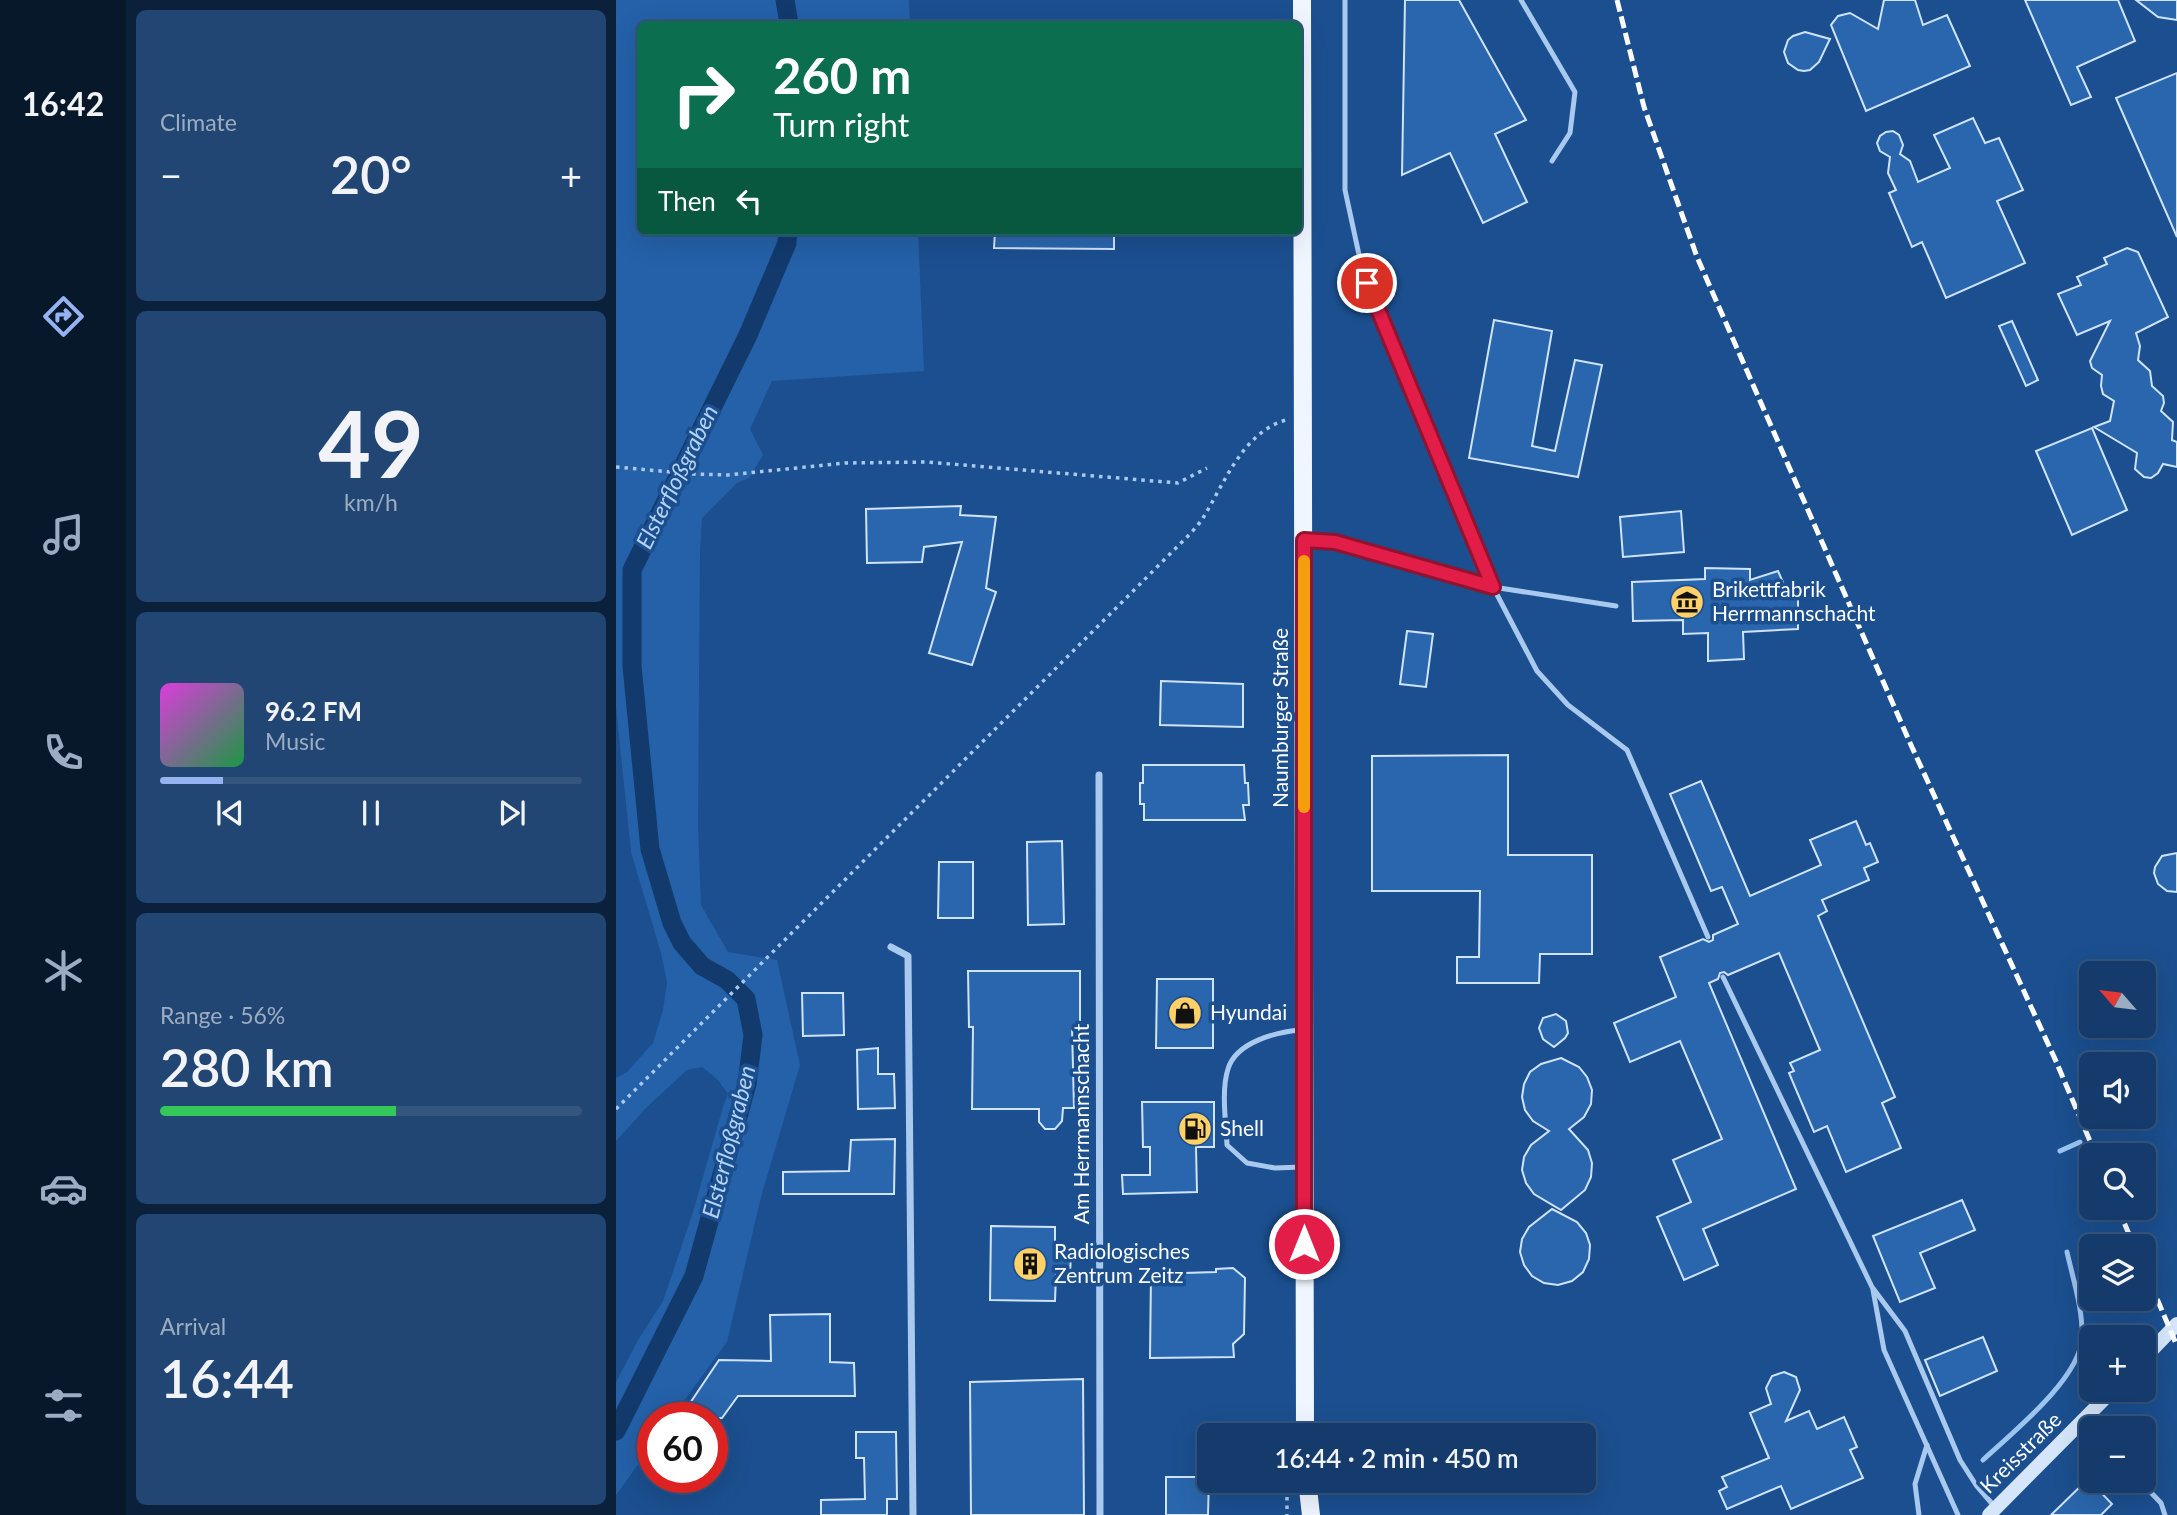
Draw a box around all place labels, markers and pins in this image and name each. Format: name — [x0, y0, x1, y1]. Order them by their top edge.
pin — [1337, 253, 1397, 313]
place label: Brikettfabrik Herrmannschacht — [1712, 576, 1876, 625]
museum icon: Brikettfabrik Herrmannschacht — [1668, 583, 1706, 621]
shop icon: Hyundai — [1166, 994, 1204, 1032]
place label: Hyundai — [1210, 999, 1287, 1024]
fuel station icon: Shell — [1176, 1110, 1214, 1148]
place label: Shell — [1220, 1115, 1264, 1140]
place label: Radiologisches Zentrum Zeitz — [1054, 1238, 1190, 1287]
building icon: Radiologisches Zentrum Zeitz — [1011, 1245, 1049, 1283]

